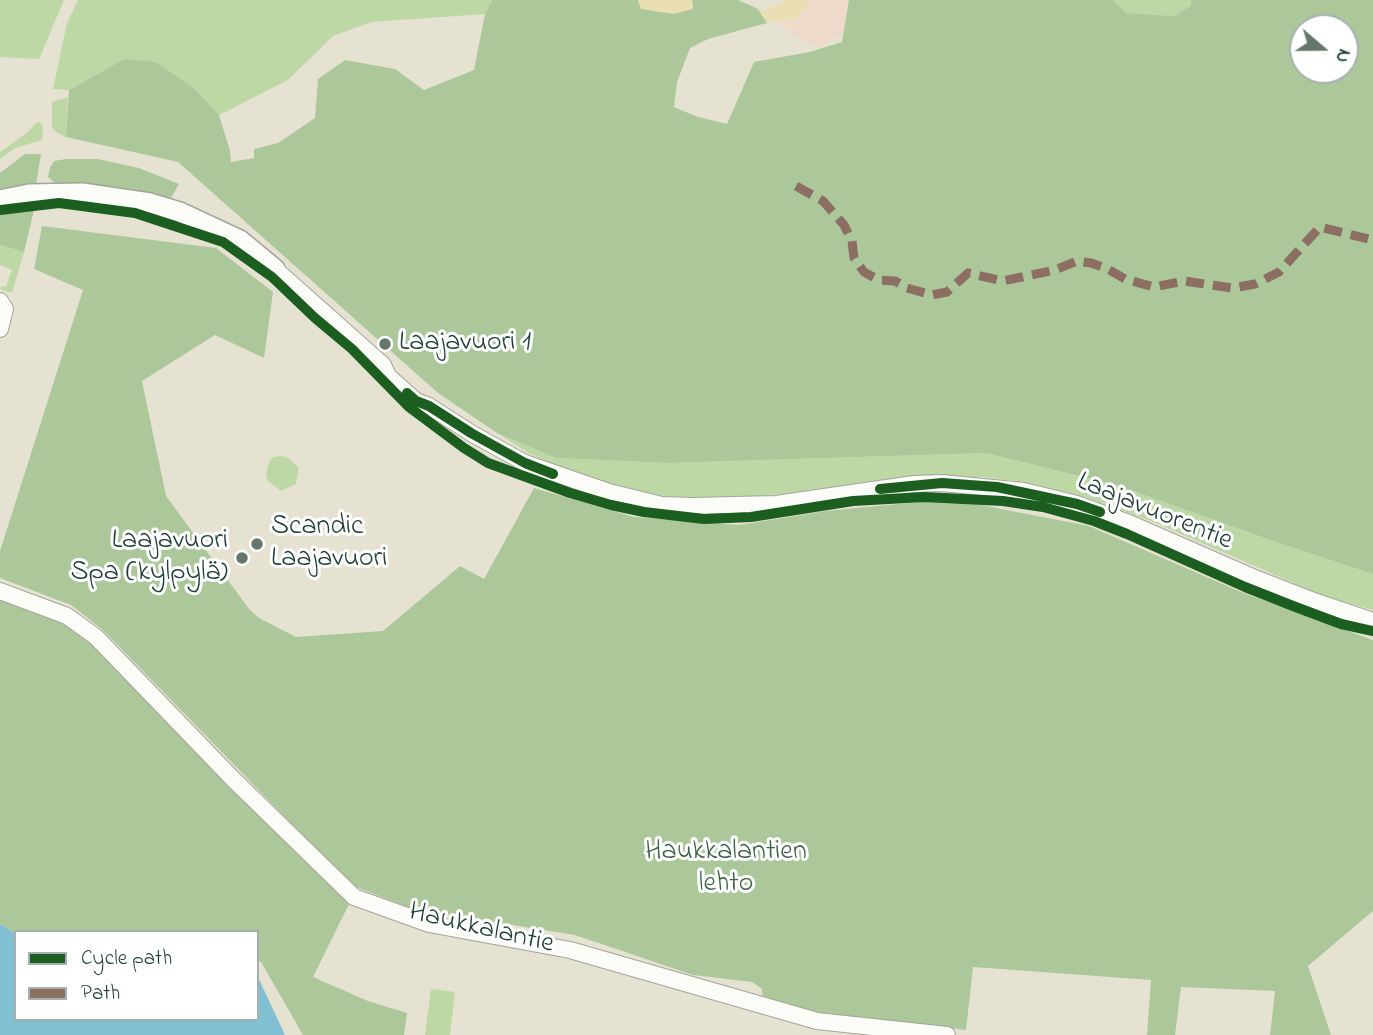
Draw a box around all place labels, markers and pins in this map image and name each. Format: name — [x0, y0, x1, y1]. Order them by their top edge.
place label: Laajavuori 1 — [399, 327, 531, 361]
marker: Laajavuori 1 — [377, 336, 393, 352]
place label: Scandic Laajavuori — [271, 511, 387, 577]
place label: Laajavuori Spa (kylpylä) — [70, 525, 228, 591]
marker: Scandic Laajavuori — [249, 536, 265, 552]
marker: Laajavuori Spa (kylpylä) — [234, 550, 250, 566]

